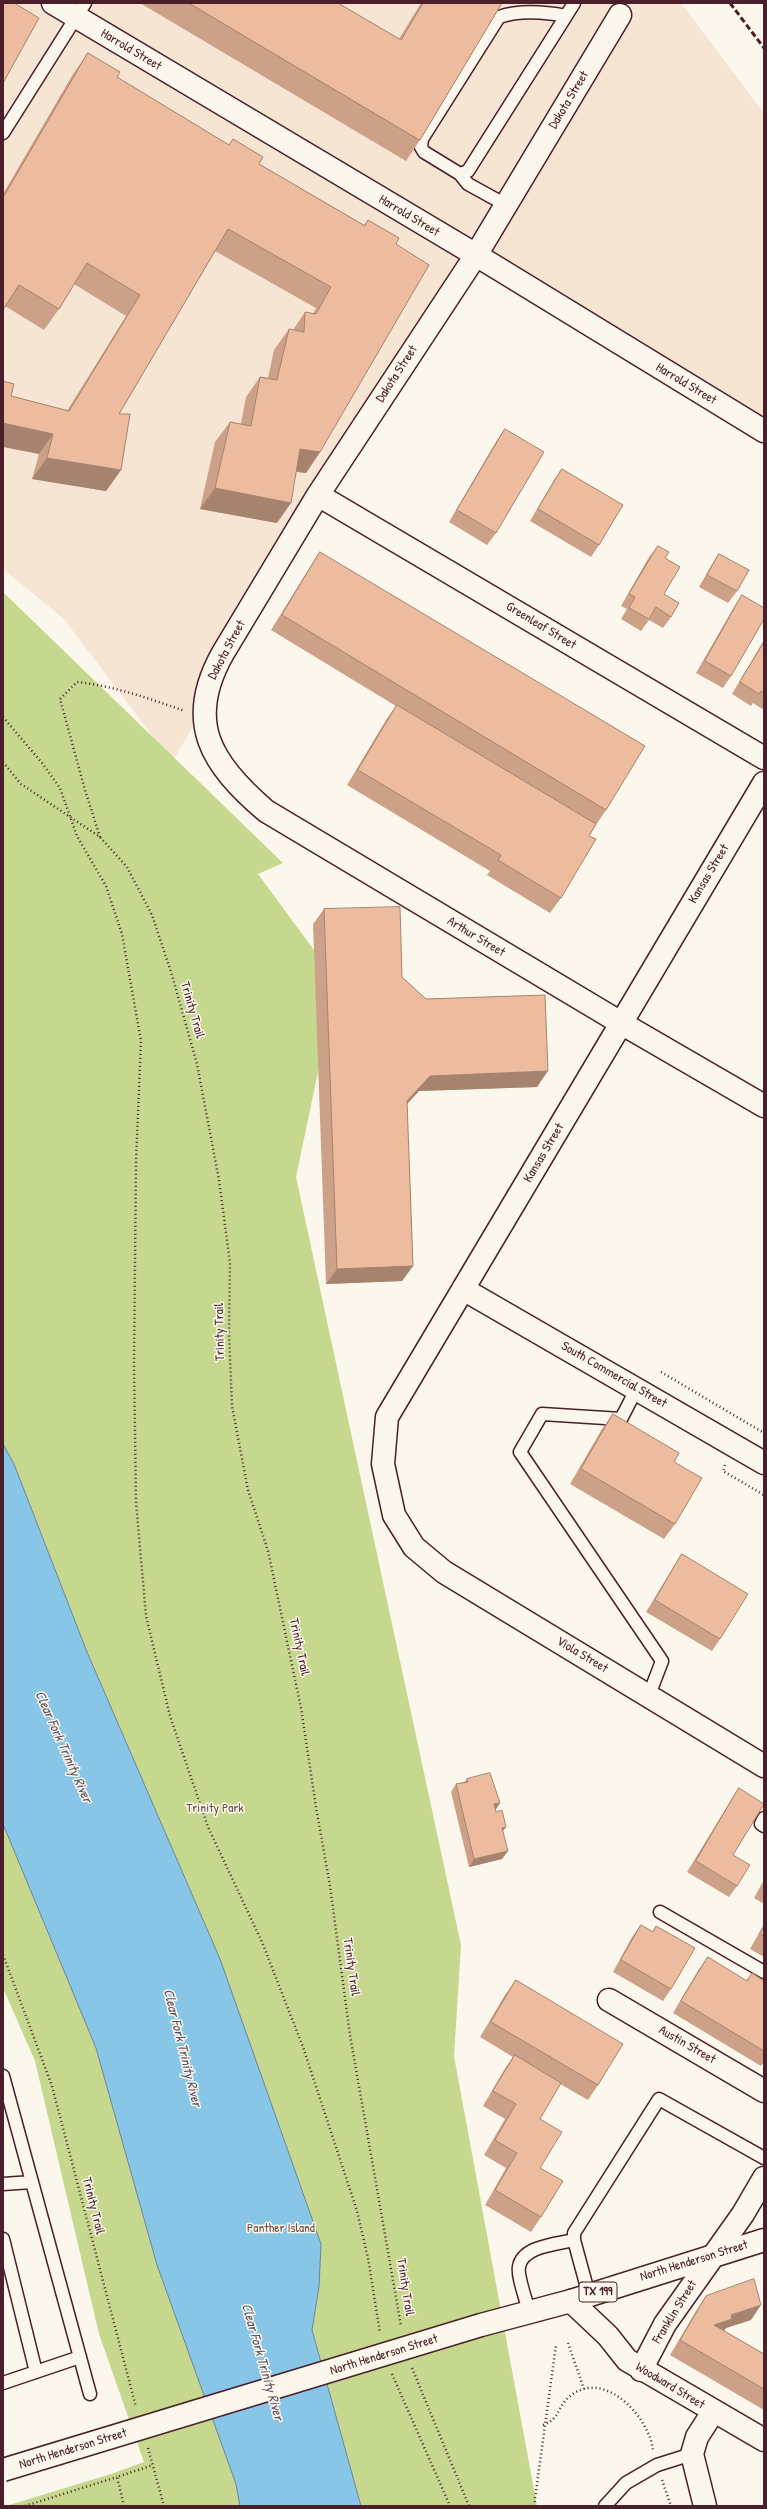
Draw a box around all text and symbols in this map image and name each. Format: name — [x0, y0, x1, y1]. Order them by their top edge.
street label: Harrold Street — [98, 26, 164, 74]
street label: Dakota Street — [546, 68, 592, 132]
street label: Harrold Street — [376, 192, 442, 240]
street label: Dakota Street — [373, 343, 421, 405]
street label: Harrold Street — [653, 360, 719, 408]
street label: Greenleaf Street — [503, 599, 579, 653]
street label: Dakota Street — [205, 618, 249, 682]
street label: Kansas Street — [685, 842, 733, 906]
street label: Arthur Street — [444, 914, 508, 960]
street label: Trinity Trail — [176, 980, 208, 1040]
street label: Kansas Street — [520, 1121, 568, 1185]
street label: Trinity Trail — [212, 1303, 228, 1361]
street label: South Commercial Street — [558, 1338, 670, 1412]
street label: Trinity Trail — [285, 1617, 313, 1677]
street label: Viola Street — [553, 1634, 611, 1676]
water label: Clear Fork Trinity River — [31, 1688, 95, 1806]
park label: Trinity Park — [186, 1801, 244, 1817]
street label: Trinity Trail — [339, 1937, 363, 1997]
water label: Clear Fork Trinity River — [159, 1987, 205, 2109]
street label: Austin Street — [656, 2022, 718, 2068]
street label: Trinity Trail — [78, 2176, 108, 2236]
park label: Panther Island — [247, 2221, 315, 2237]
street label: North Henderson Street — [638, 2237, 750, 2285]
street label: Trinity Trail — [393, 2257, 417, 2317]
street label: Franklin Street — [649, 2277, 701, 2347]
road number: TX 199 — [579, 2282, 617, 2302]
water label: Clear Fork Trinity River — [237, 2302, 287, 2422]
street label: North Henderson Street — [328, 2331, 440, 2379]
street label: Woodward Street — [633, 2359, 707, 2413]
street label: North Henderson Street — [17, 2425, 129, 2473]

